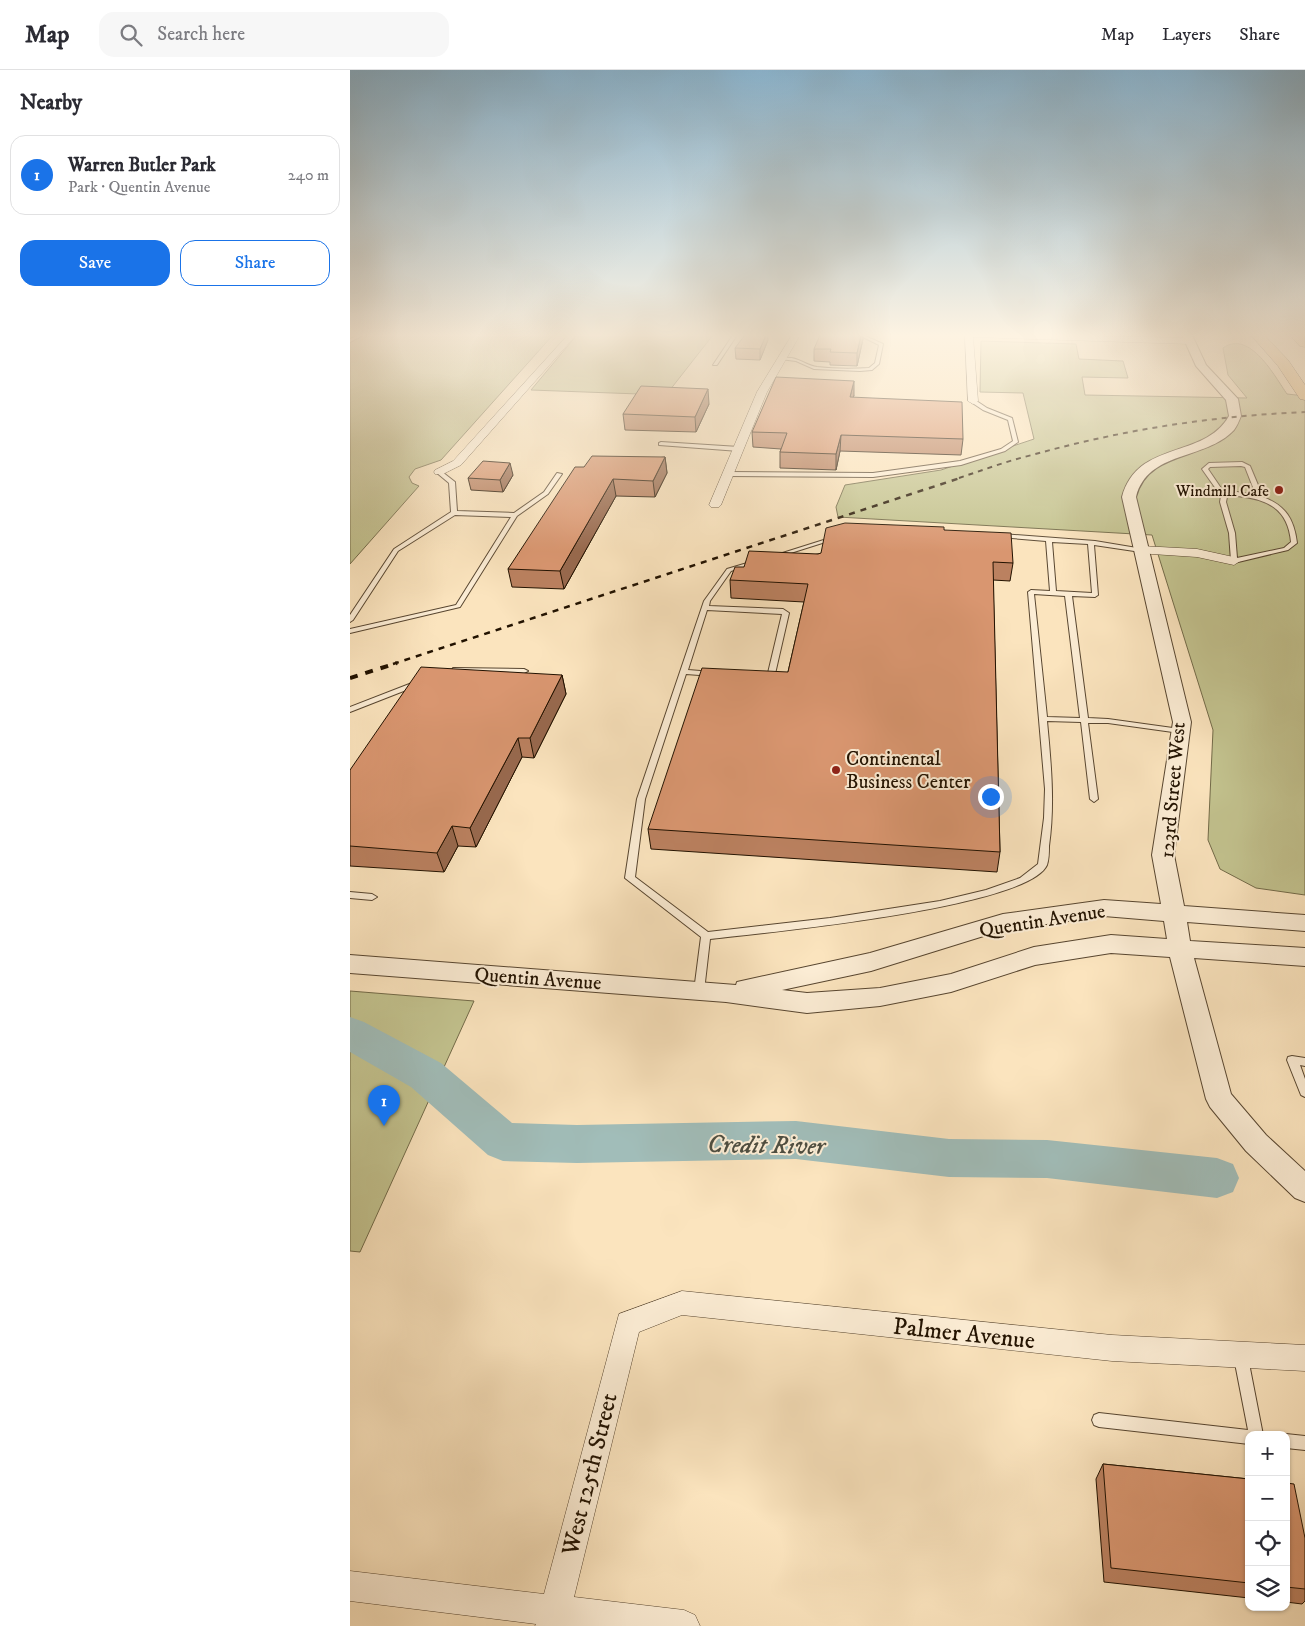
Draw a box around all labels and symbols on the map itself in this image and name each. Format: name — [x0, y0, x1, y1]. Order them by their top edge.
place label: Windmill Cafe — [1175, 481, 1269, 501]
marker: Windmill Cafe — [1273, 484, 1285, 496]
street label: 123rd Street West — [1155, 721, 1192, 859]
place label: Continental Business Center — [846, 747, 971, 795]
marker: Continental Business Center — [830, 764, 842, 776]
your location — [978, 784, 1004, 810]
street label: Quentin Avenue — [978, 899, 1107, 944]
street label: Quentin Avenue — [474, 963, 602, 996]
pin: 1 — [368, 1085, 400, 1126]
water label: Credit River — [707, 1129, 827, 1162]
street label: Palmer Avenue — [891, 1312, 1036, 1356]
street label: West 125th Street — [555, 1390, 625, 1559]

